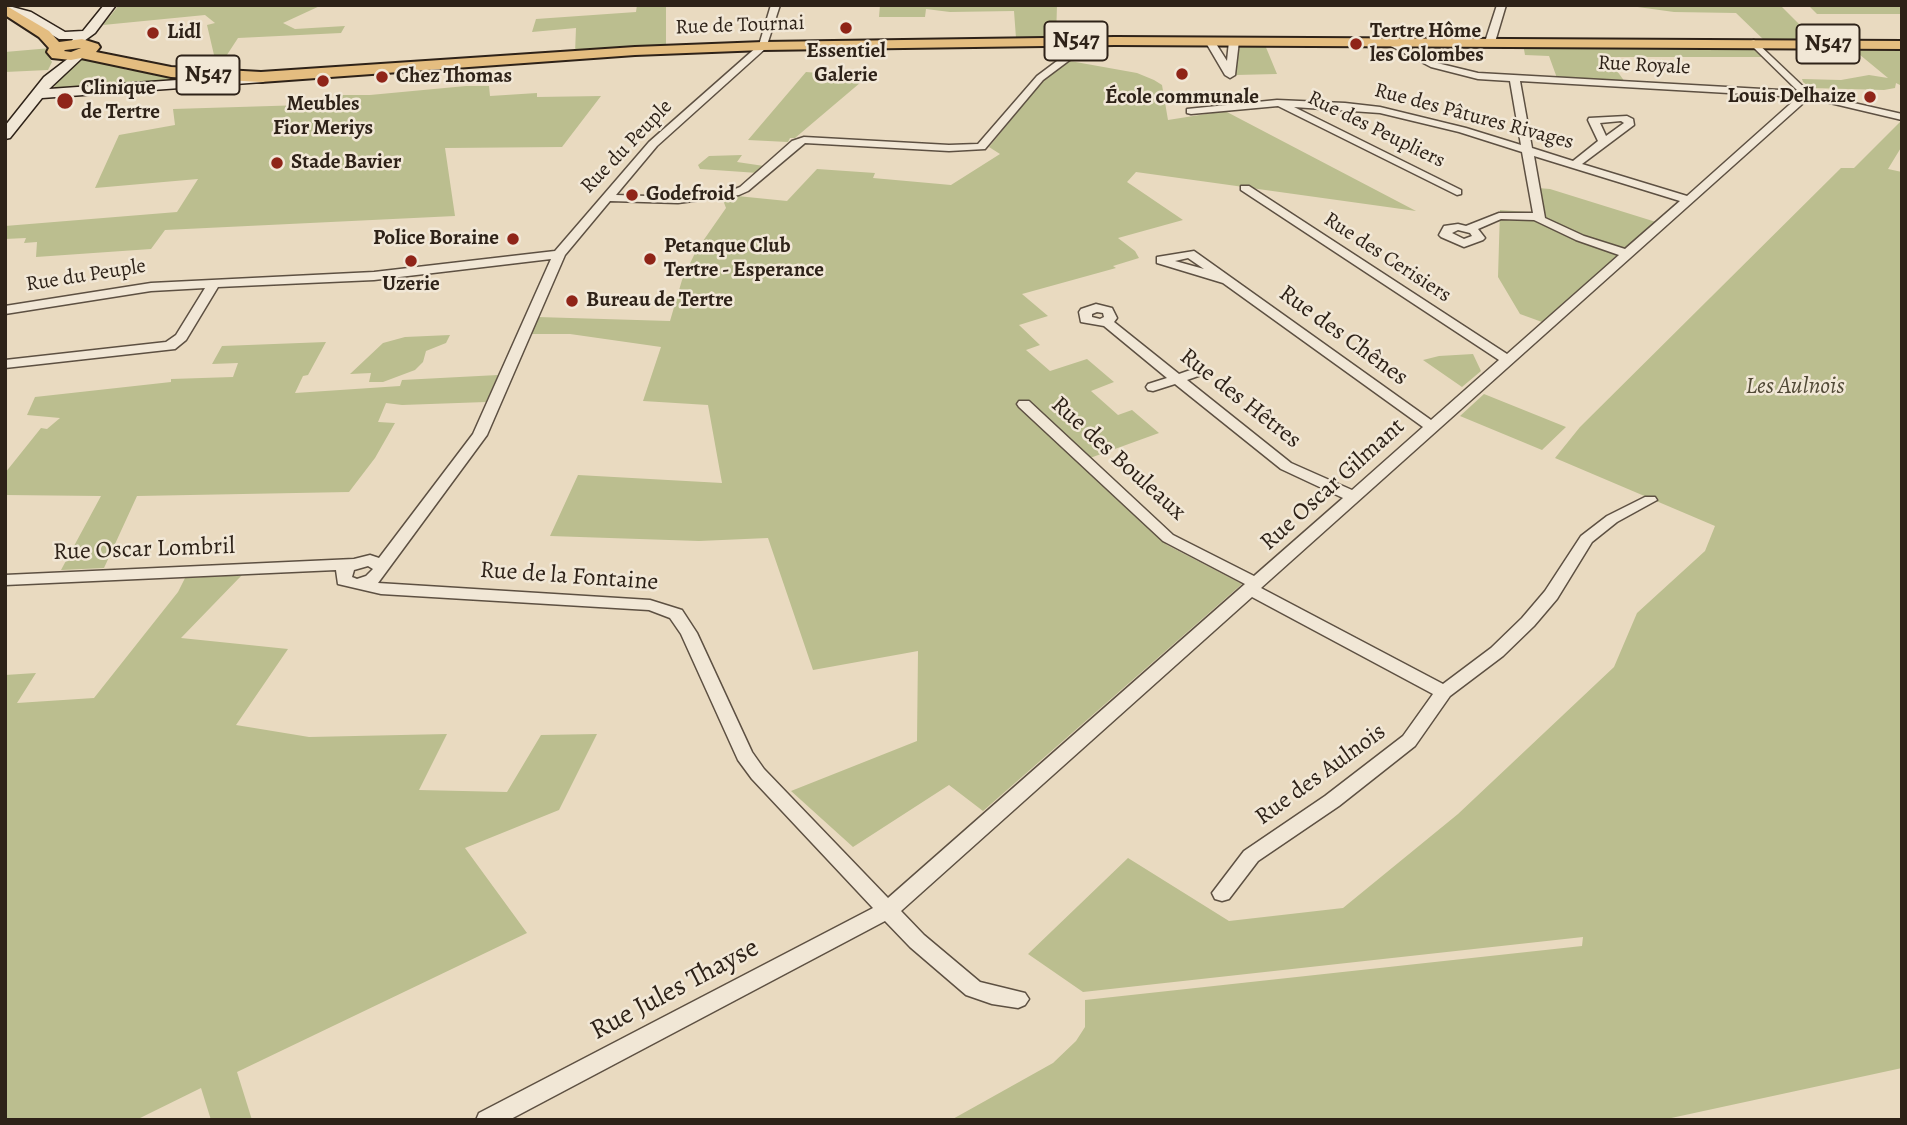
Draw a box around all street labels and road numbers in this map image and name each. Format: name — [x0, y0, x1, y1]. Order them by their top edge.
street label: Rue de Tournai — [675, 11, 805, 41]
road number: N547 — [1044, 22, 1108, 60]
road number: N547 — [1797, 24, 1860, 64]
street label: Rue Royale — [1597, 51, 1691, 81]
road number: N547 — [176, 55, 240, 94]
street label: Rue des Pâtures Rivages — [1372, 78, 1576, 156]
street label: Rue des Peupliers — [1303, 86, 1449, 174]
street label: Rue du Peuple — [576, 95, 678, 199]
street label: Rue des Cerisiers — [1319, 207, 1455, 309]
street label: Rue du Peuple — [24, 254, 148, 298]
street label: Rue des Chênes — [1273, 279, 1413, 393]
street label: Rue des Hêtres — [1174, 343, 1306, 455]
street label: Rue des Bouleaux — [1045, 391, 1191, 527]
street label: Rue Oscar Gilmant — [1255, 413, 1411, 557]
street label: Rue Oscar Lombril — [53, 532, 235, 568]
street label: Rue de la Fontaine — [479, 556, 659, 598]
street label: Rue des Aulnois — [1250, 718, 1392, 832]
street label: Rue Jules Thayse — [585, 932, 765, 1048]

